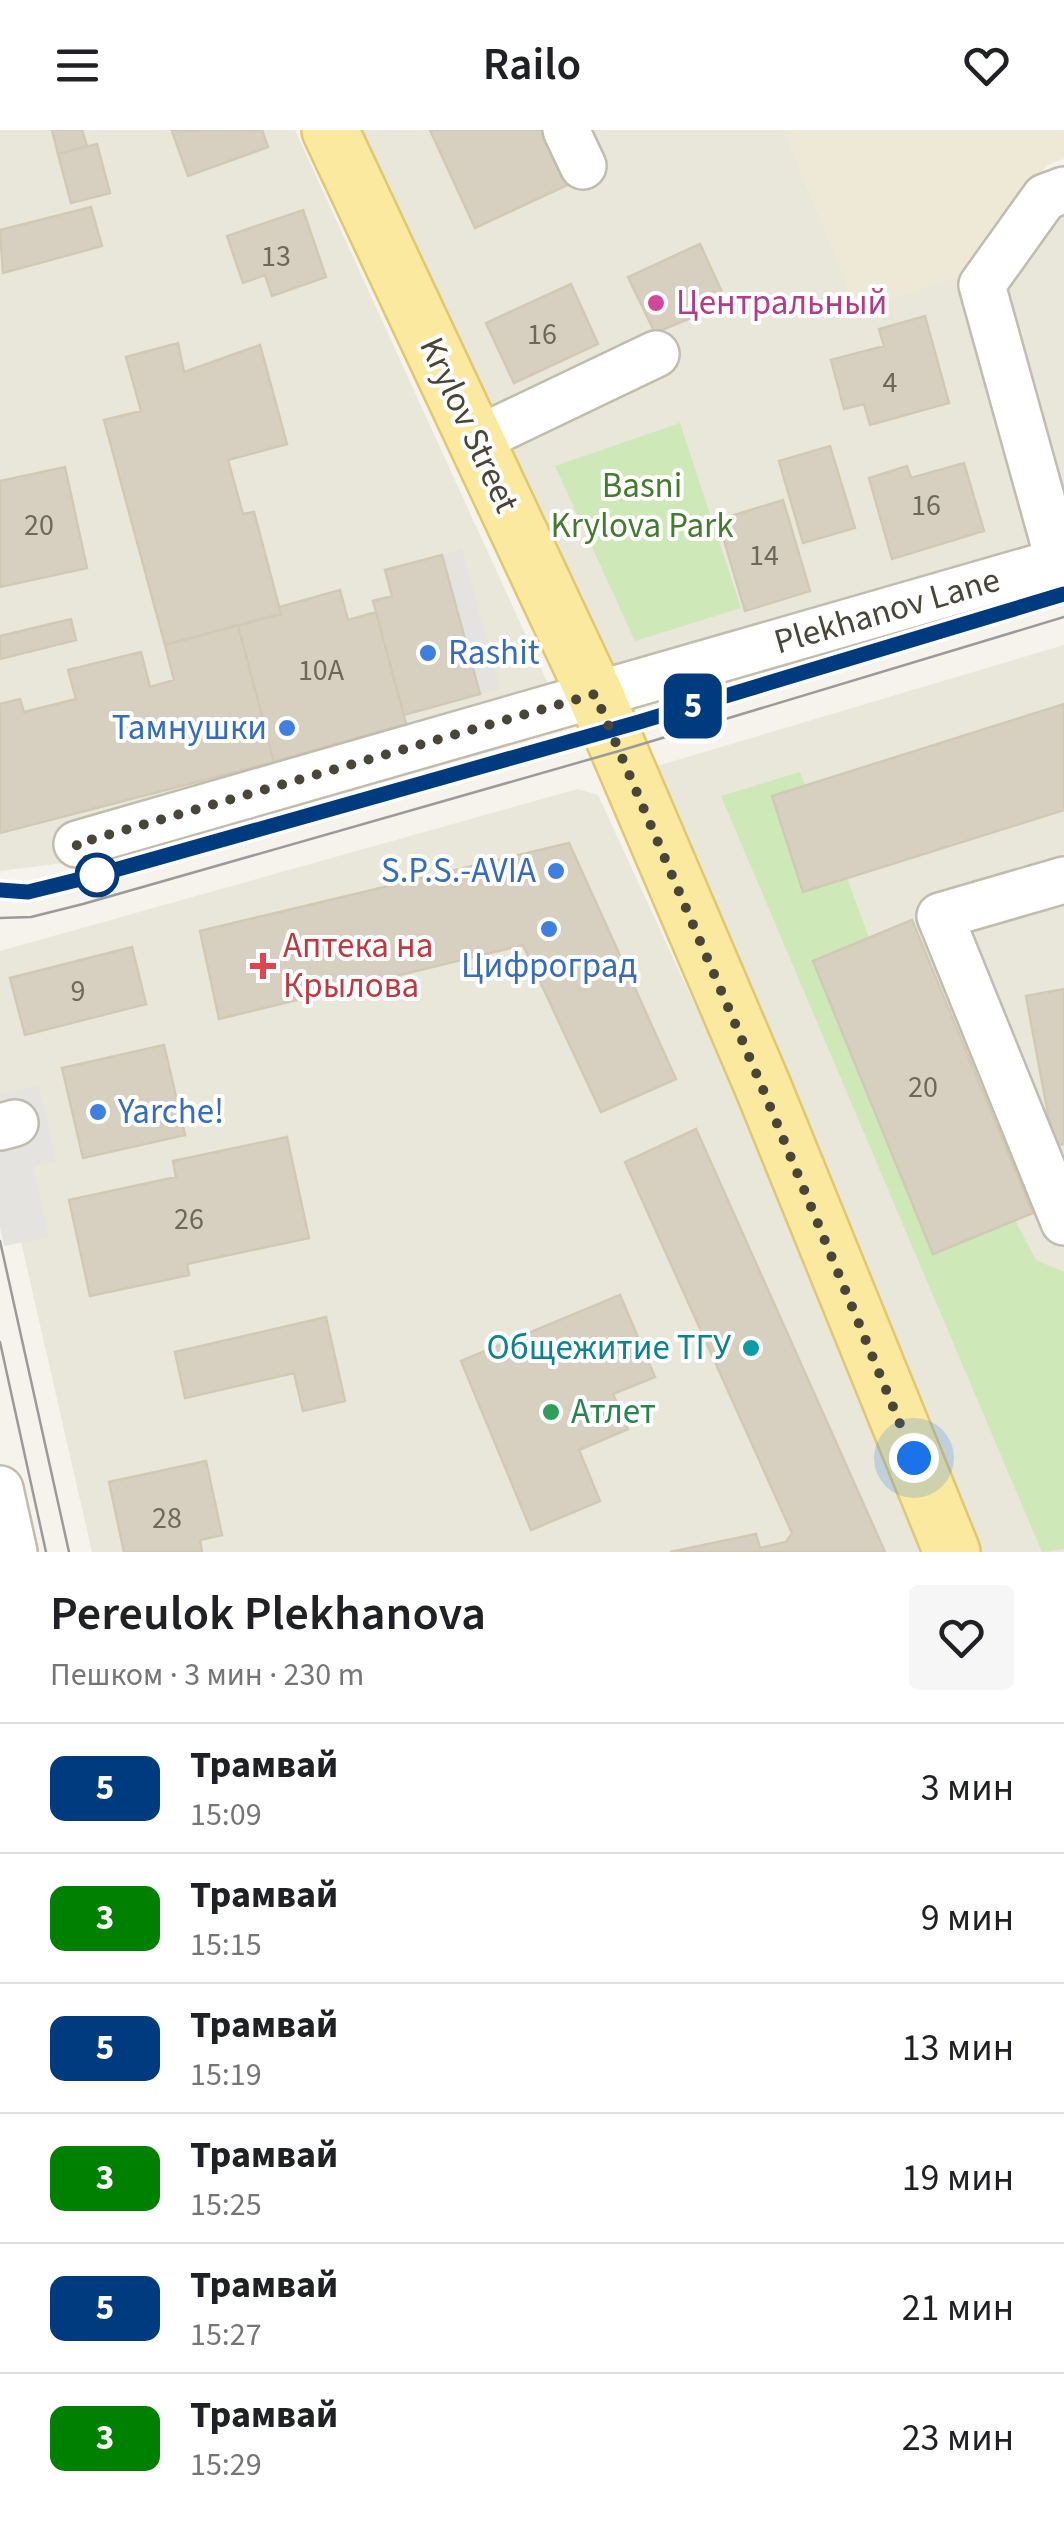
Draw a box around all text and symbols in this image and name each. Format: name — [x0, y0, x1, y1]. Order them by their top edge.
text: Railo — [483, 33, 581, 97]
icon: menu — [50, 38, 105, 93]
icon: heart — [959, 38, 1014, 93]
house number: 13 — [261, 235, 291, 278]
place label: Центральный — [676, 278, 887, 328]
marker: Центральный — [645, 292, 667, 314]
house number: 16 — [527, 313, 557, 356]
street label: Krylov Street — [407, 329, 532, 521]
house number: 4 — [883, 361, 898, 404]
park label: Basni Krylova Park — [550, 461, 734, 551]
house number: 16 — [911, 484, 941, 527]
house number: 20 — [24, 504, 54, 547]
house number: 14 — [749, 534, 779, 577]
street label: Plekhanov Lane — [768, 555, 1006, 667]
place label: Rashit — [448, 628, 540, 678]
marker: Rashit — [417, 642, 439, 664]
house number: 10А — [298, 649, 345, 692]
line badge: 5 — [660, 674, 726, 738]
text: 5 — [684, 681, 702, 731]
place label: Тамнушки — [112, 703, 267, 753]
marker: Тамнушки — [276, 717, 298, 739]
place label: S.P.S.-AVIA — [381, 846, 536, 896]
unlabelled marker — [76, 854, 118, 896]
marker: S.P.S.-AVIA — [545, 860, 567, 882]
marker: Цифроград — [538, 918, 560, 940]
place label: Аптека на Крылова — [283, 921, 433, 1011]
place label: Цифроград — [461, 941, 637, 991]
marker: Аптека на Крылова — [252, 955, 274, 977]
house number: 9 — [71, 970, 85, 1013]
house number: 20 — [908, 1066, 938, 1109]
place label: Yarche! — [117, 1087, 224, 1137]
marker: Yarche! — [87, 1101, 109, 1123]
house number: 26 — [174, 1198, 204, 1241]
place label: Общежитие ТГУ — [487, 1323, 731, 1373]
marker: Общежитие ТГУ — [740, 1337, 762, 1359]
place label: Атлет — [571, 1387, 656, 1437]
marker: Атлет — [540, 1401, 562, 1423]
your location — [889, 1433, 939, 1483]
house number: 28 — [152, 1497, 182, 1540]
text: Pereulok Plekhanova — [50, 1580, 486, 1648]
button: heart — [909, 1585, 1014, 1690]
text: Пешком · 3 мин · 230 m — [50, 1652, 364, 1698]
text: Трамвай — [190, 1738, 338, 1792]
text: 3 мин — [921, 1761, 1014, 1815]
text: 5 — [96, 1763, 114, 1813]
text: 15:09 — [190, 1792, 262, 1838]
text: Трамвай — [190, 1868, 338, 1922]
text: 9 мин — [921, 1891, 1014, 1945]
text: 3 — [96, 1893, 114, 1943]
text: 15:15 — [190, 1922, 262, 1968]
text: Трамвай — [190, 1998, 338, 2052]
text: 13 мин — [902, 2021, 1014, 2075]
text: 5 — [96, 2023, 114, 2073]
text: 15:19 — [190, 2052, 262, 2098]
text: Трамвай — [190, 2128, 338, 2182]
text: 19 мин — [902, 2151, 1014, 2205]
text: 3 — [96, 2153, 114, 2203]
text: 15:25 — [190, 2182, 262, 2228]
text: Трамвай — [190, 2258, 338, 2312]
text: 21 мин — [902, 2281, 1014, 2335]
text: 5 — [96, 2283, 114, 2333]
text: 15:27 — [190, 2312, 262, 2358]
text: Трамвай — [190, 2388, 338, 2442]
text: 23 мин — [902, 2411, 1014, 2465]
text: 3 — [96, 2413, 114, 2463]
text: 15:29 — [190, 2442, 262, 2488]

